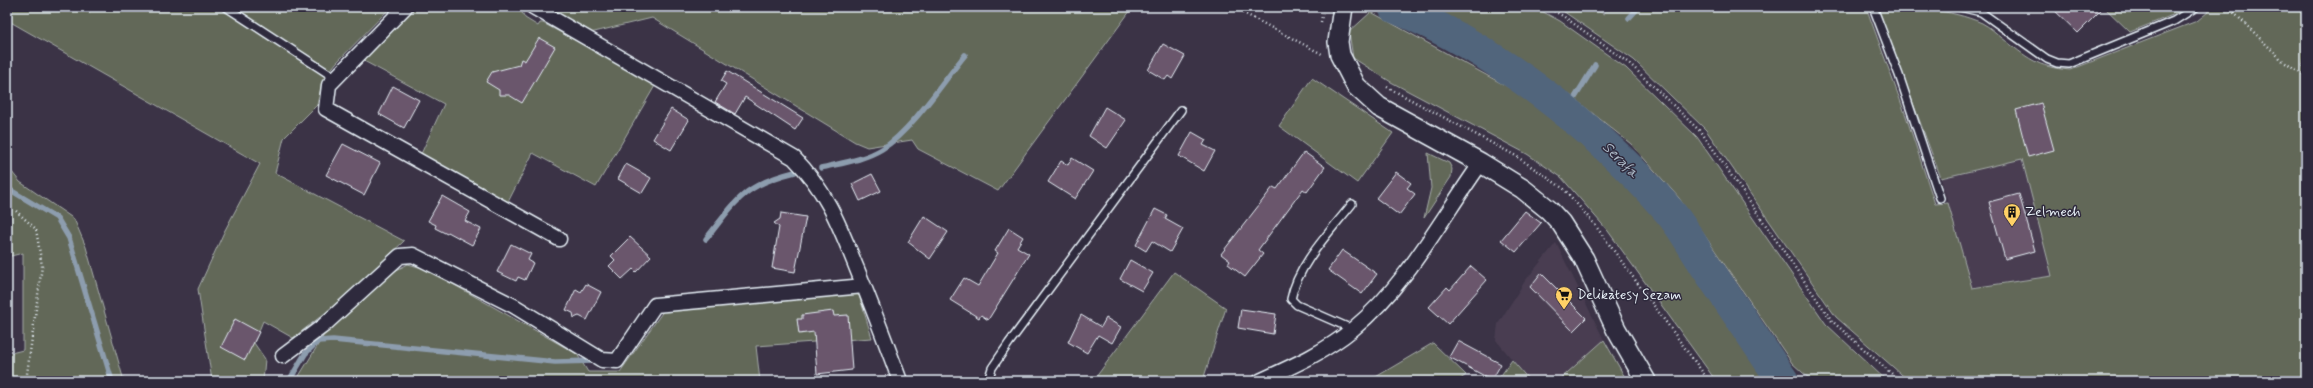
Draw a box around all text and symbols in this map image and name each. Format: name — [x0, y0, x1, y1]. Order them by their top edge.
water label: Serafa — [1598, 138, 1643, 183]
building icon: Zelmech — [2002, 202, 2022, 227]
place label: Zelmech — [2025, 203, 2081, 221]
supermarket icon: Delikatesy Sezam — [1554, 285, 1574, 310]
place label: Delikatesy Sezam — [1577, 286, 1681, 304]

